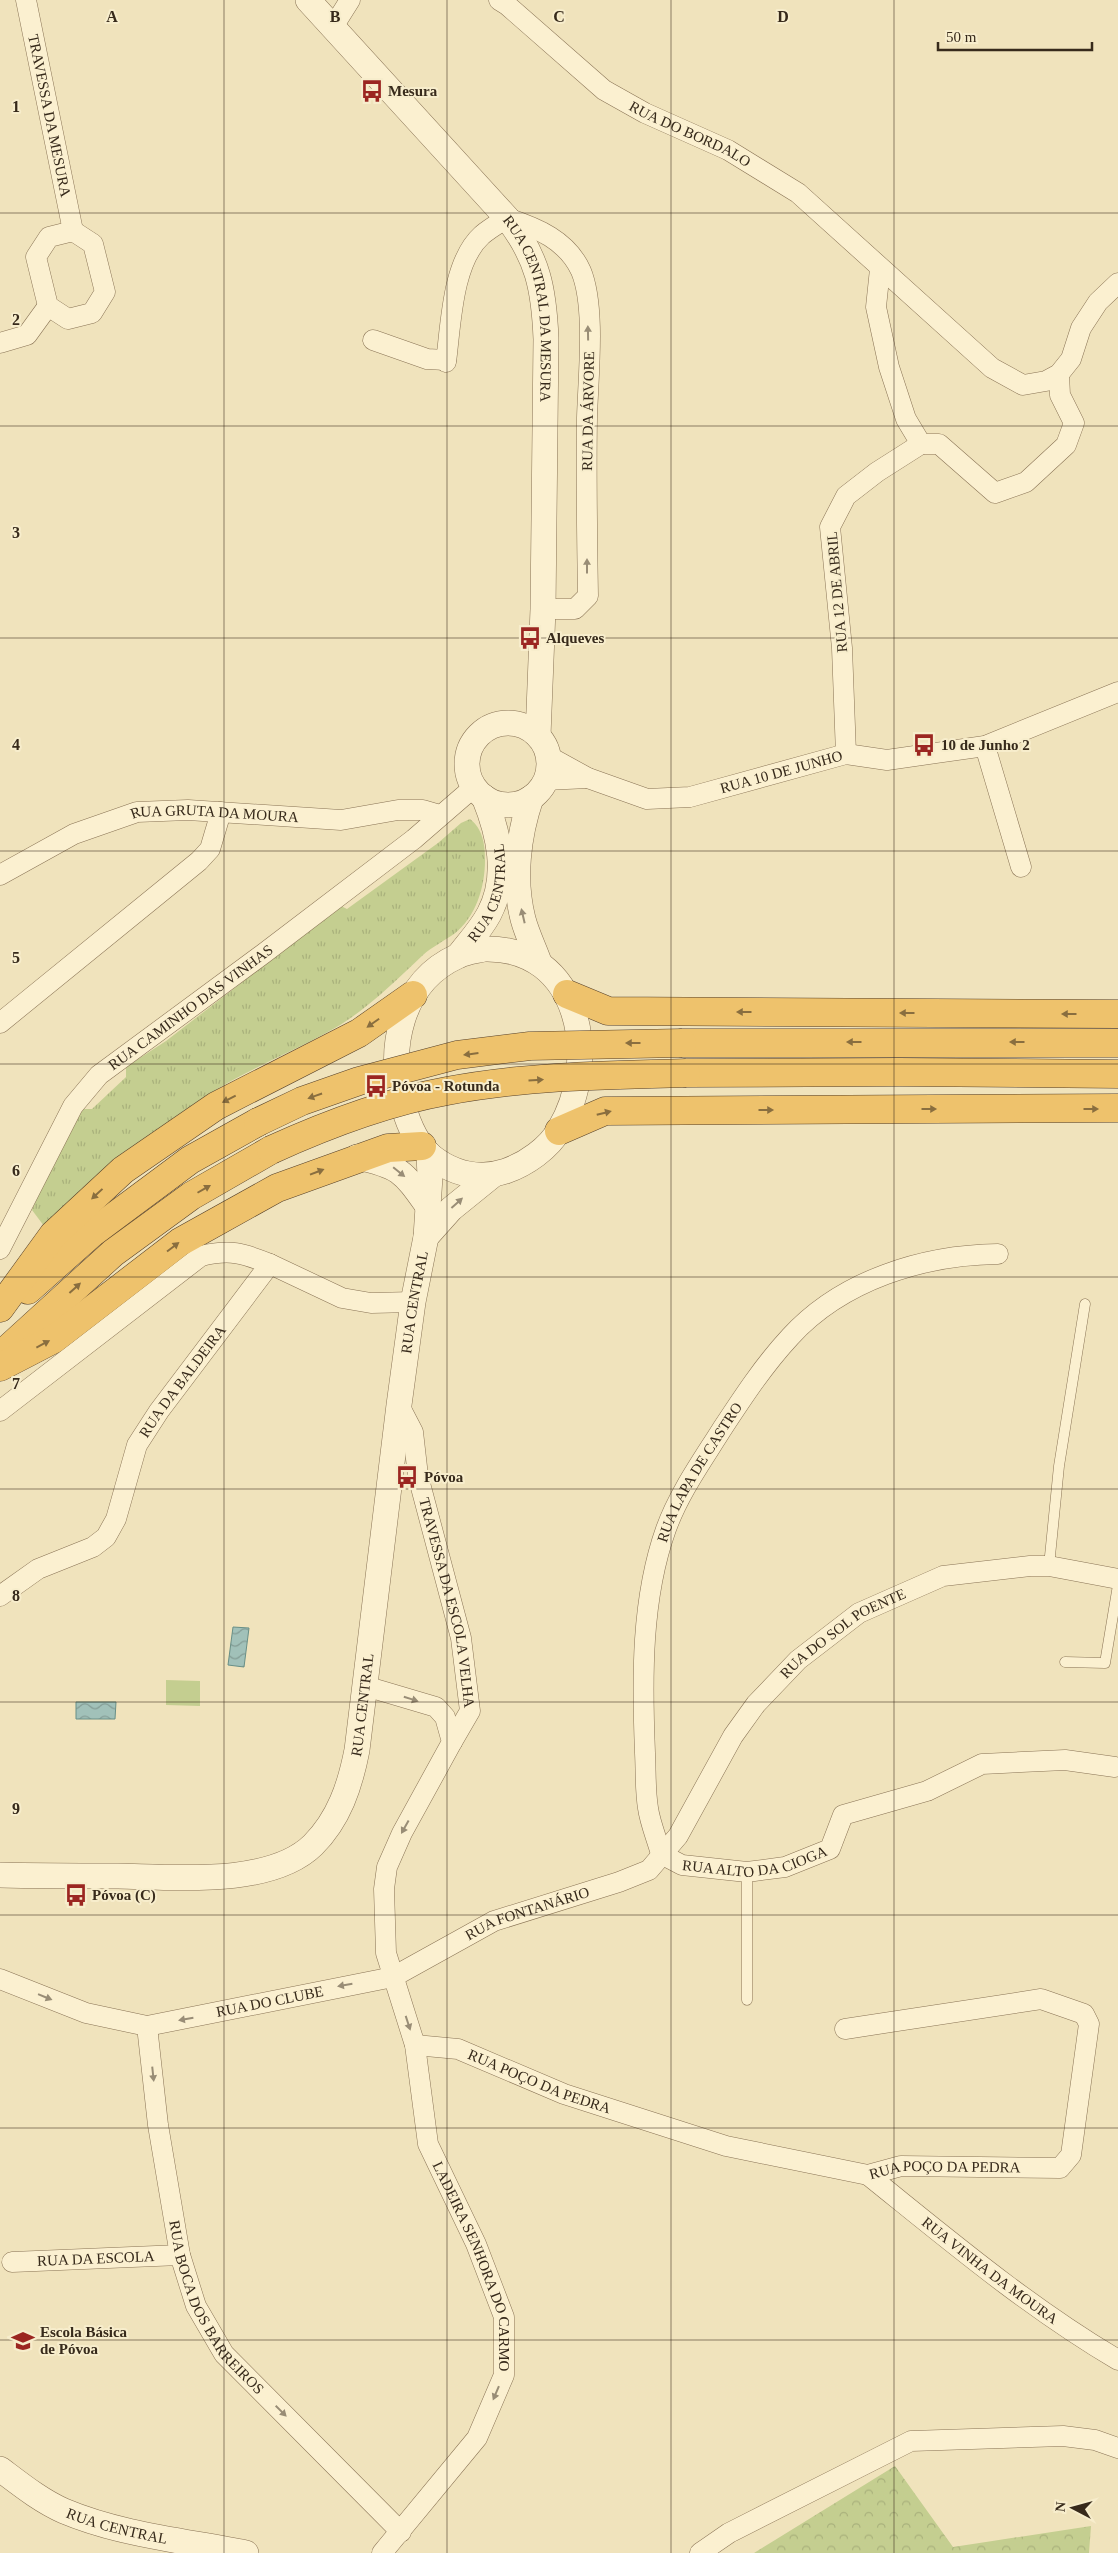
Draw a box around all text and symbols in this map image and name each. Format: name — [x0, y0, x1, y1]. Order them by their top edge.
text: A — [106, 8, 118, 25]
text: B — [330, 8, 341, 25]
text: C — [553, 8, 565, 25]
text: D — [777, 8, 789, 25]
scale bar — [938, 20, 1092, 52]
text: 50 m — [946, 29, 977, 45]
street label: TRAVESSA DA MESURA — [25, 33, 74, 199]
bus stop icon: Mesura — [359, 78, 385, 104]
place label: Mesura — [388, 83, 438, 99]
text: 1 — [12, 98, 20, 115]
street label: RUA DO BORDALO — [626, 98, 754, 170]
street label: RUA CENTRAL DA MESURA — [500, 212, 554, 402]
text: 2 — [12, 311, 20, 328]
one-way arrow — [584, 325, 592, 341]
street label: RUA DA ÁRVORE — [579, 351, 597, 471]
text: 3 — [12, 524, 20, 541]
street label: RUA 12 DE ABRIL — [824, 531, 850, 653]
one-way arrow — [583, 557, 591, 573]
bus stop icon: Alqueves — [517, 625, 543, 651]
place label: Alqueves — [546, 630, 605, 646]
bus stop icon: 10 de Junho 2 — [911, 732, 937, 758]
text: 4 — [12, 736, 20, 753]
place label: 10 de Junho 2 — [941, 737, 1030, 753]
street label: RUA 10 DE JUNHO — [718, 747, 844, 796]
street label: RUA GRUTA DA MOURA — [128, 802, 299, 825]
street label: RUA CENTRAL — [465, 843, 508, 945]
one-way arrow — [519, 909, 527, 924]
street label: RUA CAMINHO DAS VINHAS — [105, 941, 276, 1073]
text: 5 — [12, 949, 20, 966]
one-way arrow — [736, 1008, 752, 1016]
one-way arrow — [899, 1009, 915, 1017]
one-way arrow — [1061, 1010, 1077, 1018]
one-way arrow — [366, 1018, 379, 1028]
one-way arrow — [846, 1038, 862, 1046]
one-way arrow — [1009, 1038, 1025, 1046]
one-way arrow — [625, 1039, 641, 1047]
one-way arrow — [463, 1050, 479, 1058]
bus stop icon: Póvoa - Rotunda — [363, 1073, 389, 1099]
one-way arrow — [529, 1075, 545, 1083]
place label: Póvoa - Rotunda — [392, 1078, 500, 1094]
one-way arrow — [307, 1092, 322, 1100]
one-way arrow — [222, 1095, 236, 1103]
one-way arrow — [921, 1105, 937, 1113]
one-way arrow — [1084, 1105, 1100, 1113]
one-way arrow — [759, 1106, 775, 1114]
one-way arrow — [597, 1109, 612, 1117]
text: 6 — [12, 1162, 20, 1179]
one-way arrow — [392, 1166, 405, 1177]
one-way arrow — [310, 1168, 324, 1176]
one-way arrow — [197, 1184, 210, 1193]
one-way arrow — [92, 1188, 104, 1200]
one-way arrow — [450, 1197, 462, 1209]
one-way arrow — [166, 1242, 179, 1253]
street label: RUA CENTRAL — [398, 1250, 431, 1355]
one-way arrow — [69, 1282, 81, 1294]
street label: RUA DA BALDEIRA — [136, 1322, 229, 1440]
one-way arrow — [36, 1340, 50, 1348]
text: 7 — [12, 1375, 20, 1392]
street label: RUA LAPA DE CASTRO — [654, 1399, 745, 1544]
bus stop icon: Póvoa — [394, 1464, 420, 1490]
place label: Póvoa — [424, 1469, 464, 1485]
street label: TRAVESSA DA ESCOLA VELHA — [416, 1496, 478, 1709]
street label: RUA DO SOL POENTE — [777, 1585, 908, 1681]
text: 8 — [12, 1587, 20, 1604]
street label: RUA CENTRAL — [348, 1652, 377, 1758]
one-way arrow — [404, 1696, 419, 1704]
text: 9 — [12, 1800, 20, 1817]
one-way arrow — [401, 1820, 410, 1834]
street label: RUA ALTO DA CIOGA — [681, 1843, 830, 1880]
bus stop icon: Póvoa (C) — [63, 1882, 89, 1908]
street label: RUA FONTANÁRIO — [462, 1884, 591, 1943]
place label: Póvoa (C) — [92, 1887, 156, 1904]
one-way arrow — [336, 1982, 352, 1990]
street label: RUA DO CLUBE — [215, 1983, 325, 2020]
one-way arrow — [38, 1993, 53, 2001]
one-way arrow — [177, 2015, 193, 2023]
one-way arrow — [404, 2016, 412, 2031]
street label: RUA POÇO DA PEDRA — [466, 2046, 613, 2117]
one-way arrow — [149, 2066, 157, 2082]
street label: RUA POÇO DA PEDRA — [867, 2158, 1021, 2182]
street label: LADEIRA SENHORA DO CARMO — [430, 2159, 512, 2372]
street label: RUA VINHA DA MOURA — [919, 2214, 1061, 2327]
street label: RUA BOCA DOS BARREIROS — [166, 2219, 267, 2397]
street label: RUA DA ESCOLA — [37, 2248, 155, 2269]
place label: Escola Básica de Póvoa — [40, 2324, 128, 2357]
school or university icon: Escola Básica de Póvoa — [10, 2328, 36, 2354]
one-way arrow — [492, 2386, 500, 2401]
one-way arrow — [274, 2405, 286, 2417]
north arrow — [1048, 2483, 1098, 2533]
text: N — [1053, 2501, 1069, 2513]
street label: RUA CENTRAL — [64, 2505, 169, 2547]

